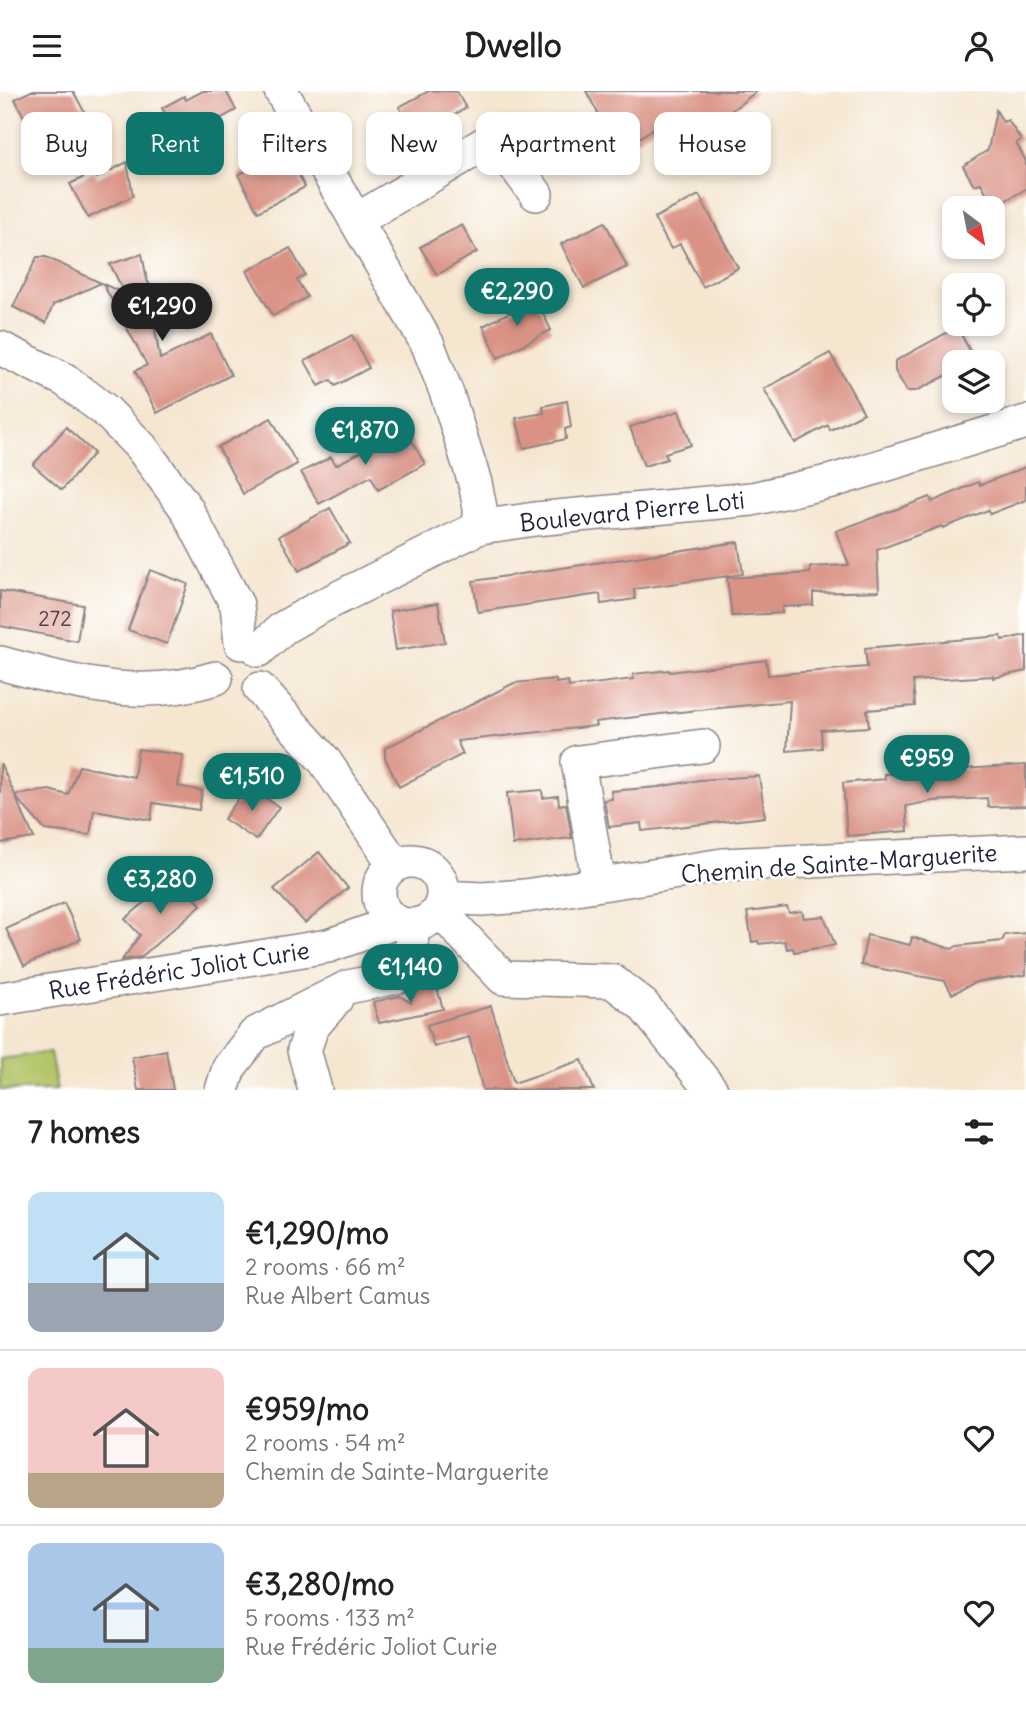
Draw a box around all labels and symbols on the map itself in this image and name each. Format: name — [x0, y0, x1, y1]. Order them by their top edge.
north arrow — [942, 196, 1004, 259]
pin: €2,290 — [460, 268, 574, 328]
pin: €1,290 — [105, 283, 219, 343]
pin: €1,870 — [308, 407, 422, 467]
street label: Boulevard Pierre Loti — [518, 484, 746, 538]
house number: 272 — [38, 605, 72, 632]
pin: €959 — [886, 735, 968, 795]
pin: €1,510 — [195, 753, 309, 813]
street label: Chemin de Sainte-Marguerite — [680, 837, 998, 889]
pin: €3,280 — [103, 857, 217, 916]
street label: Rue Frédéric Joliot Curie — [47, 935, 311, 1005]
pin: €1,140 — [353, 944, 467, 1004]

